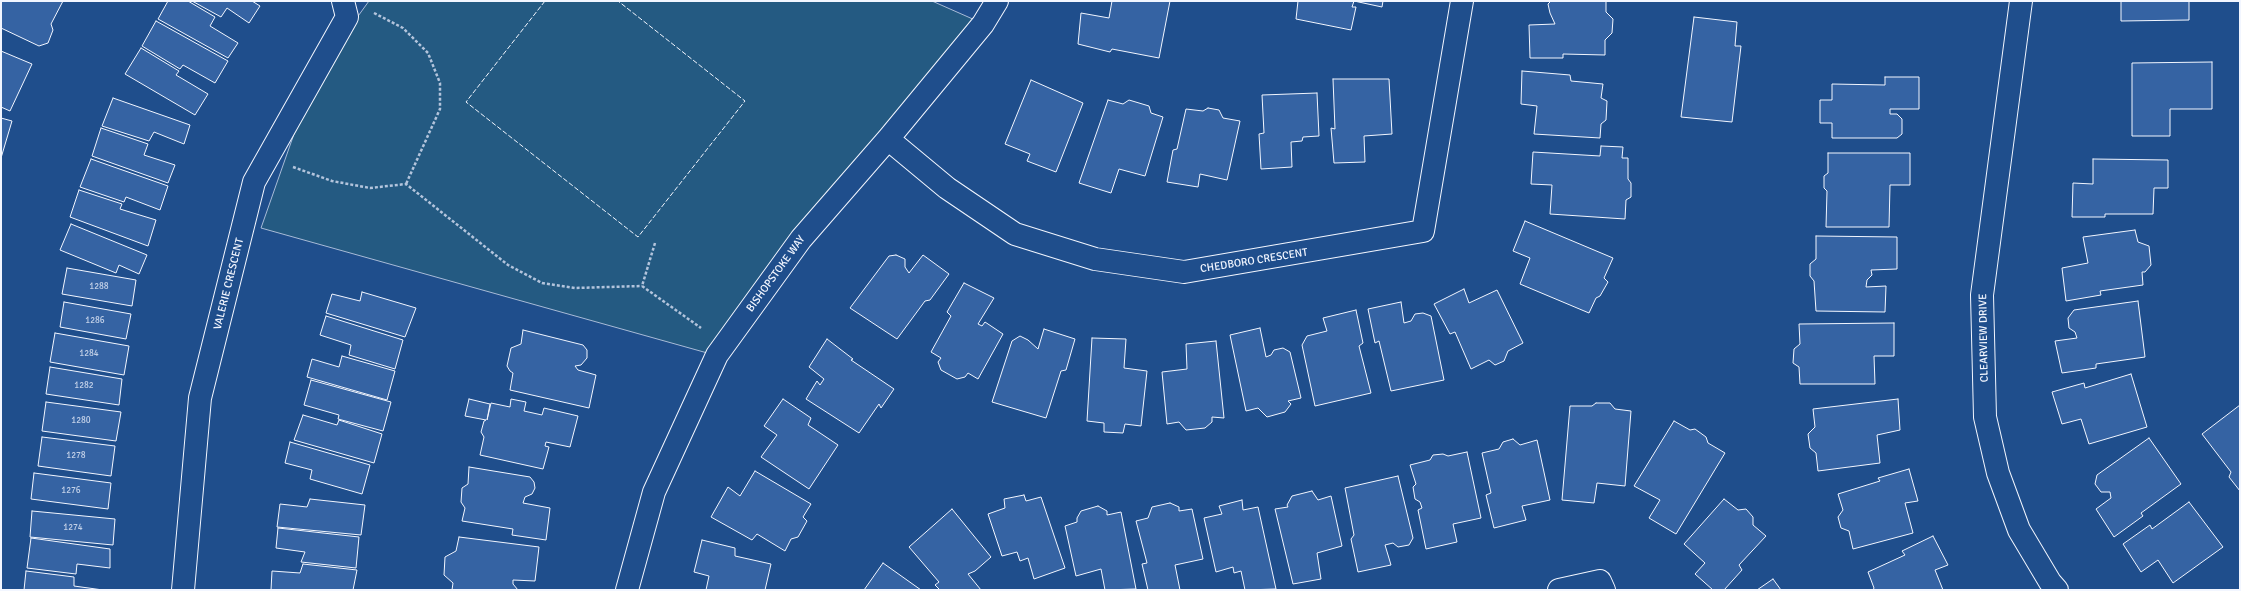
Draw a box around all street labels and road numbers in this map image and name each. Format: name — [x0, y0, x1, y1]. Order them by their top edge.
street label: BISHOPSTOKE WAY — [744, 233, 808, 315]
street label: VALERIE CRESCENT — [211, 237, 247, 331]
street label: CHEDBORO CRESCENT — [1199, 246, 1309, 276]
street label: CLEARVIEW DRIVE — [1977, 294, 1991, 382]

